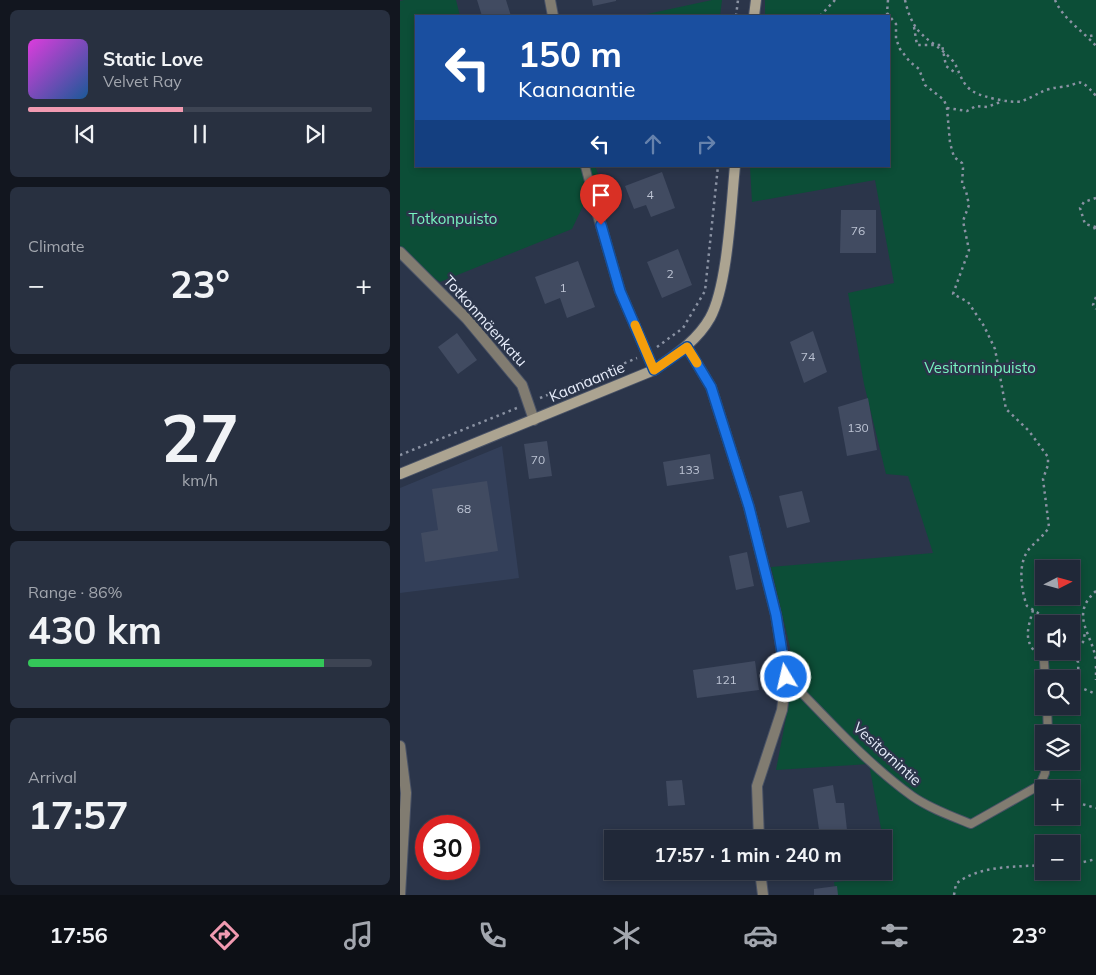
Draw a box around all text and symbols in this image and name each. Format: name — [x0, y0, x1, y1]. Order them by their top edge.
text: 150 m — [518, 32, 622, 76]
icon: left — [435, 35, 500, 100]
text: Static Love — [103, 47, 203, 71]
text: Velvet Ray — [103, 71, 182, 91]
text: Kaanaantie — [518, 75, 635, 103]
icon: previous — [71, 120, 99, 148]
icon: pause — [186, 120, 214, 148]
icon: next — [301, 120, 329, 148]
icon: left — [586, 130, 614, 158]
icon: ahead — [639, 130, 667, 158]
icon: right — [692, 130, 720, 158]
pin — [580, 174, 622, 225]
icon: arrive — [587, 181, 615, 209]
house number: 4 — [646, 187, 654, 202]
park label: Totkonpuisto — [409, 209, 497, 228]
house number: 76 — [851, 223, 865, 238]
text: Climate — [28, 236, 84, 256]
text: 23° — [170, 260, 230, 308]
house number: 2 — [666, 266, 674, 281]
text: − — [28, 267, 45, 302]
text: + — [355, 267, 372, 302]
street label: Totkonmäenkatu — [439, 271, 531, 370]
house number: 1 — [559, 280, 567, 295]
house number: 74 — [801, 349, 815, 364]
street label: Kaanaantie — [546, 357, 627, 406]
park label: Vesitorninpuisto — [924, 358, 1036, 377]
text: 27 — [161, 397, 239, 478]
house number: 130 — [847, 420, 869, 435]
house number: 70 — [531, 452, 545, 467]
house number: 133 — [678, 462, 700, 477]
text: km/h — [182, 470, 218, 490]
house number: 68 — [457, 501, 471, 516]
north arrow — [1035, 560, 1080, 605]
map controls — [1035, 560, 1080, 880]
text: Range · 86% — [28, 582, 123, 602]
text: 430 km — [28, 606, 162, 654]
button: sound — [1035, 615, 1080, 660]
position arrow — [759, 650, 811, 702]
button: search — [1035, 670, 1080, 715]
house number: 121 — [715, 672, 737, 687]
street label: Vesitornintie — [849, 718, 926, 789]
button: layers — [1035, 725, 1080, 770]
text: Arrival — [28, 767, 77, 787]
button: + — [1035, 780, 1080, 825]
text: 17:57 — [28, 791, 129, 839]
speed limit sign: 30 — [415, 815, 480, 880]
button: − — [1035, 835, 1080, 880]
text: 17:57 · 1 min · 240 m — [654, 843, 842, 867]
icon: directions — [207, 918, 242, 953]
icon: music — [341, 918, 376, 953]
icon: phone — [475, 918, 510, 953]
icon: climate — [609, 918, 644, 953]
icon: car — [743, 918, 778, 953]
icon: filters — [877, 918, 912, 953]
text: 17:56 — [50, 921, 108, 949]
text: 23° — [1012, 921, 1046, 949]

